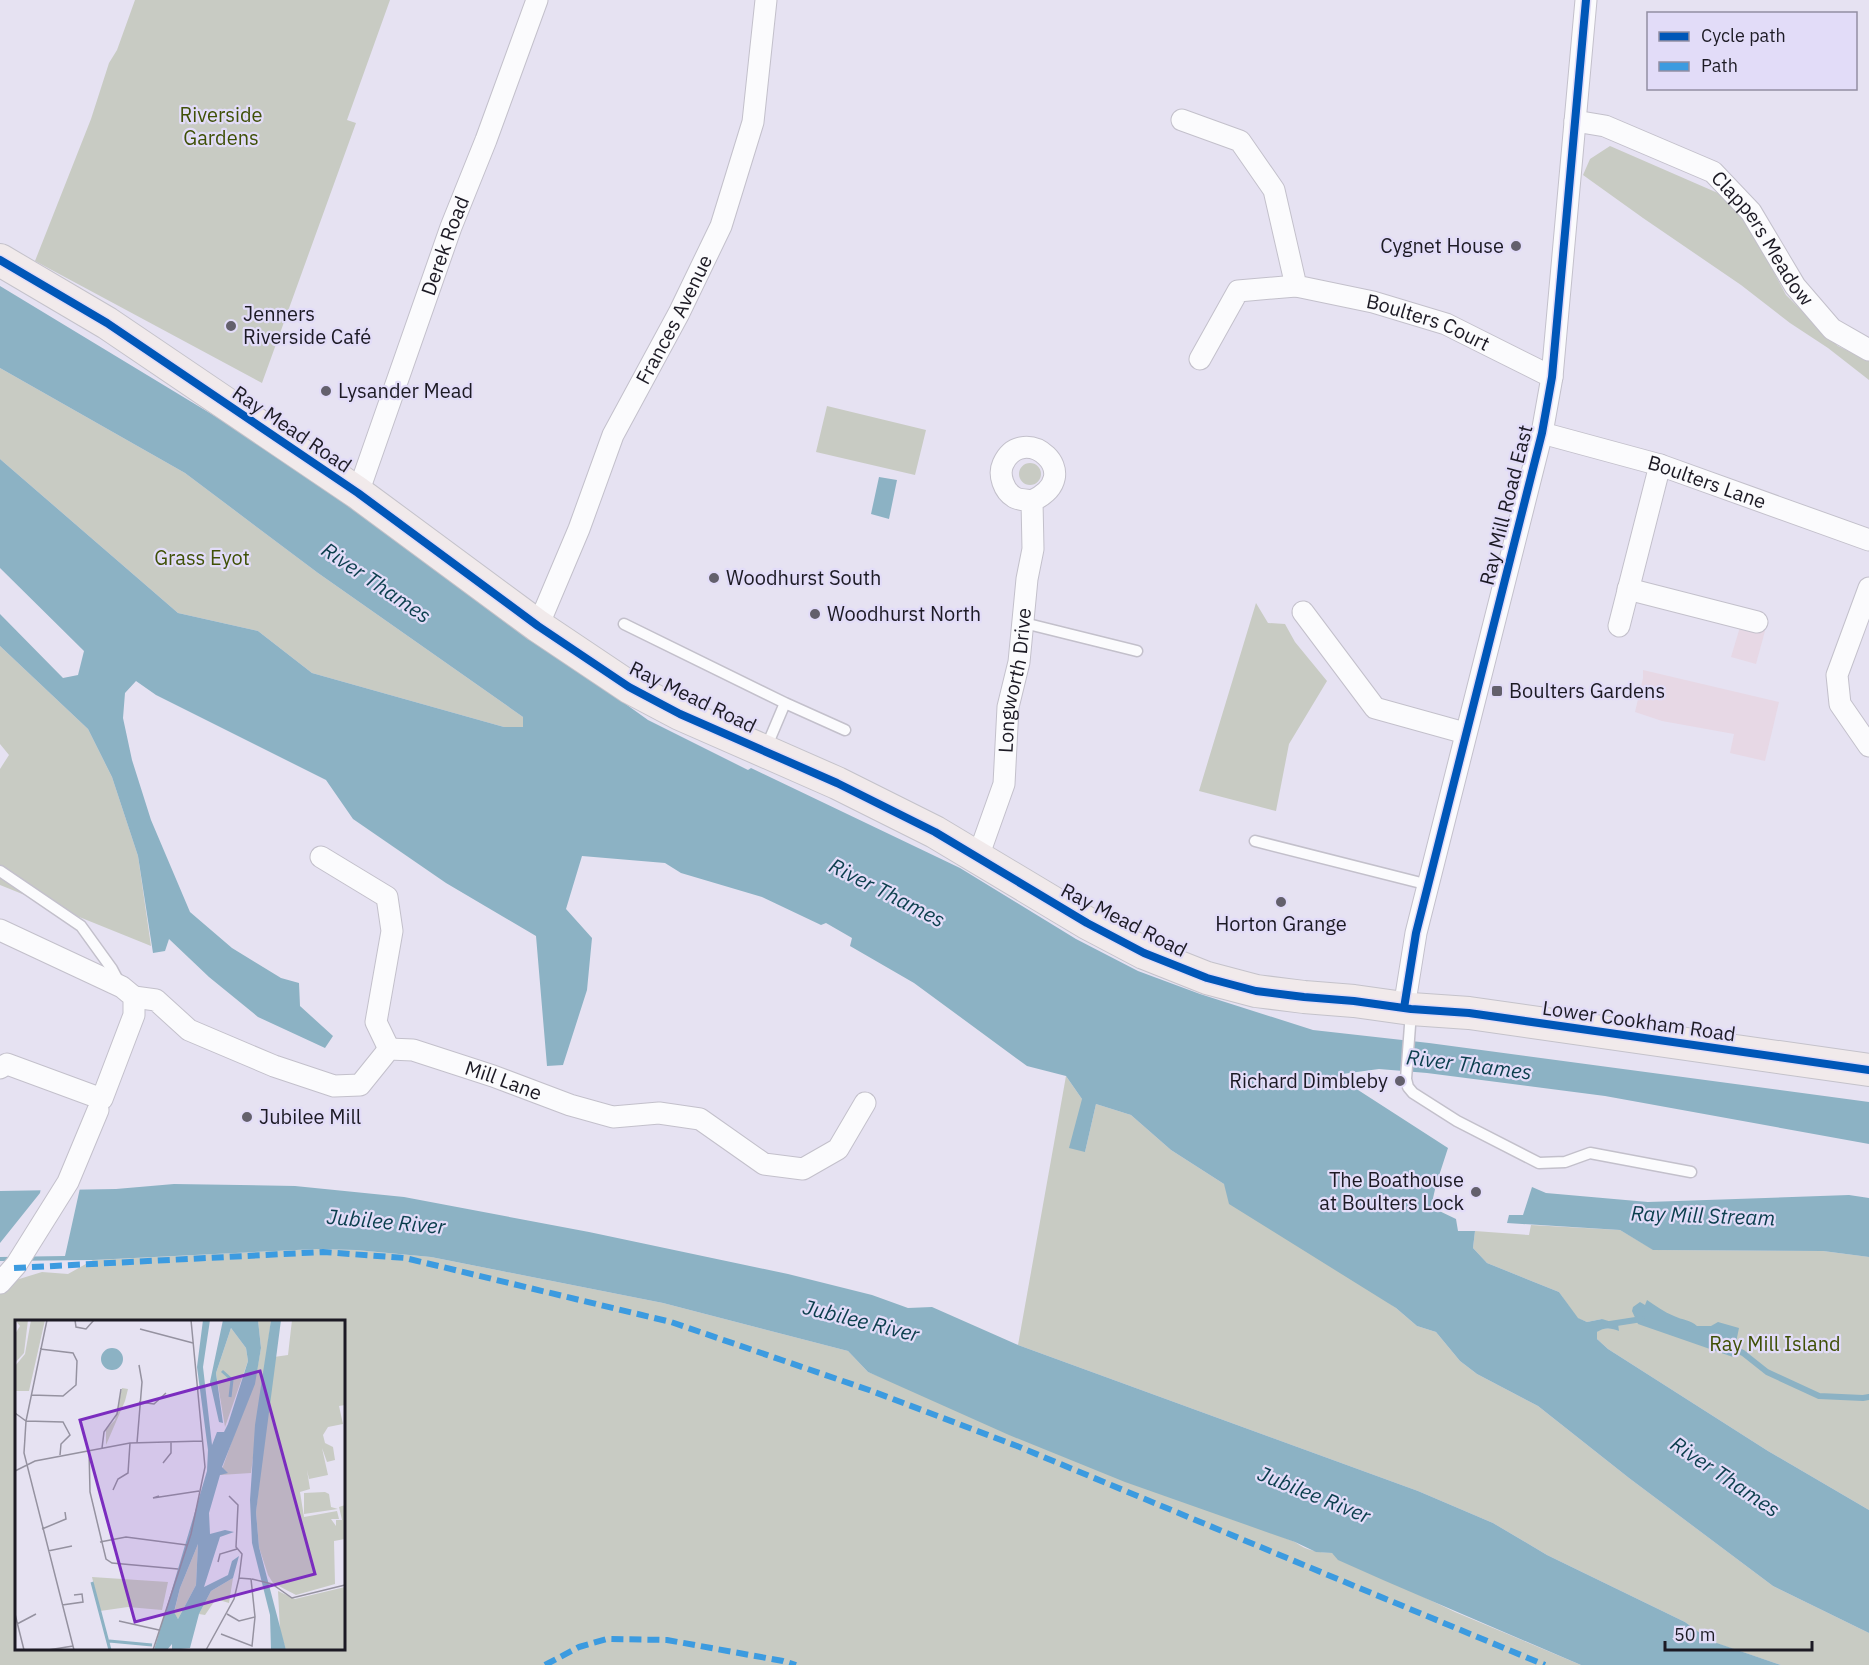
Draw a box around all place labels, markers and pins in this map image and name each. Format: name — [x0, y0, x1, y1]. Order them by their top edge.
place label: Cygnet House — [1380, 232, 1504, 259]
marker: Cygnet House — [1509, 239, 1523, 253]
place label: Jenners Riverside Café — [243, 300, 371, 350]
marker: Jenners Riverside Café — [224, 319, 238, 333]
place label: Lysander Mead — [338, 377, 473, 404]
marker: Lysander Mead — [319, 384, 333, 398]
place label: Woodhurst South — [726, 564, 881, 591]
marker: Woodhurst South — [707, 571, 721, 585]
place label: Woodhurst North — [827, 600, 981, 627]
marker: Woodhurst North — [808, 607, 822, 621]
place label: Boulters Gardens — [1509, 677, 1665, 704]
marker: Boulters Gardens — [1490, 684, 1504, 698]
marker: Horton Grange — [1274, 895, 1288, 909]
place label: Horton Grange — [1215, 910, 1347, 937]
place label: Richard Dimbleby — [1229, 1067, 1388, 1094]
marker: Richard Dimbleby — [1393, 1074, 1407, 1088]
place label: Jubilee Mill — [259, 1103, 361, 1130]
marker: Jubilee Mill — [240, 1110, 254, 1124]
place label: The Boathouse at Boulters Lock — [1319, 1166, 1464, 1216]
marker: The Boathouse at Boulters Lock — [1469, 1185, 1483, 1199]

